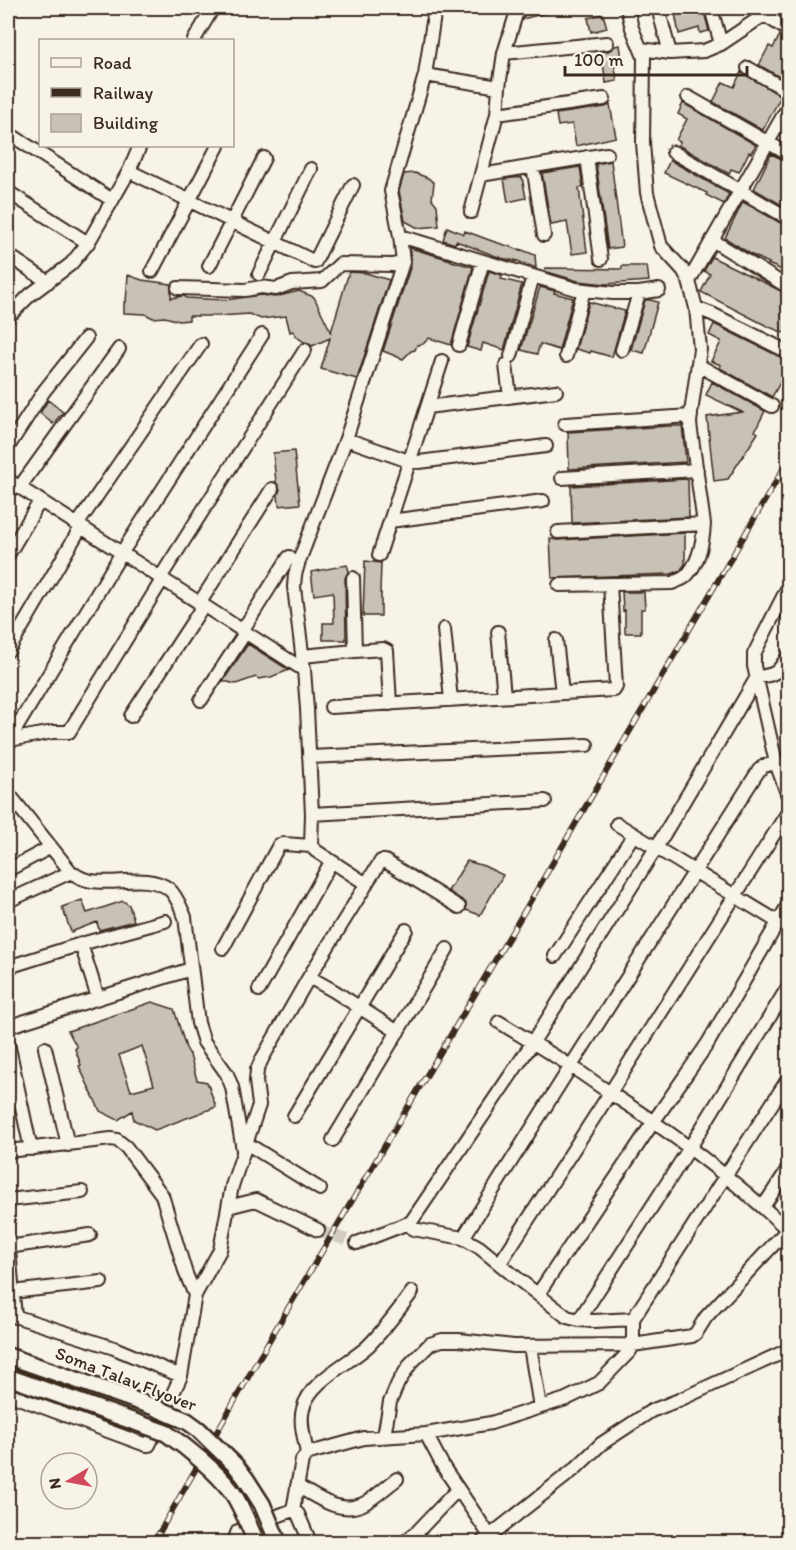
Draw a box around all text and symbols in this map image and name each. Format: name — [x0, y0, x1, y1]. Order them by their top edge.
legend — [39, 39, 234, 147]
scale bar — [565, 39, 746, 77]
text: 100 m — [574, 49, 624, 71]
text: Road — [93, 52, 132, 74]
text: Railway — [93, 82, 154, 104]
text: Building — [93, 112, 159, 134]
street label: Soma Talav Flyover — [52, 1342, 201, 1416]
north arrow — [39, 1451, 99, 1511]
text: N — [44, 1477, 65, 1490]

